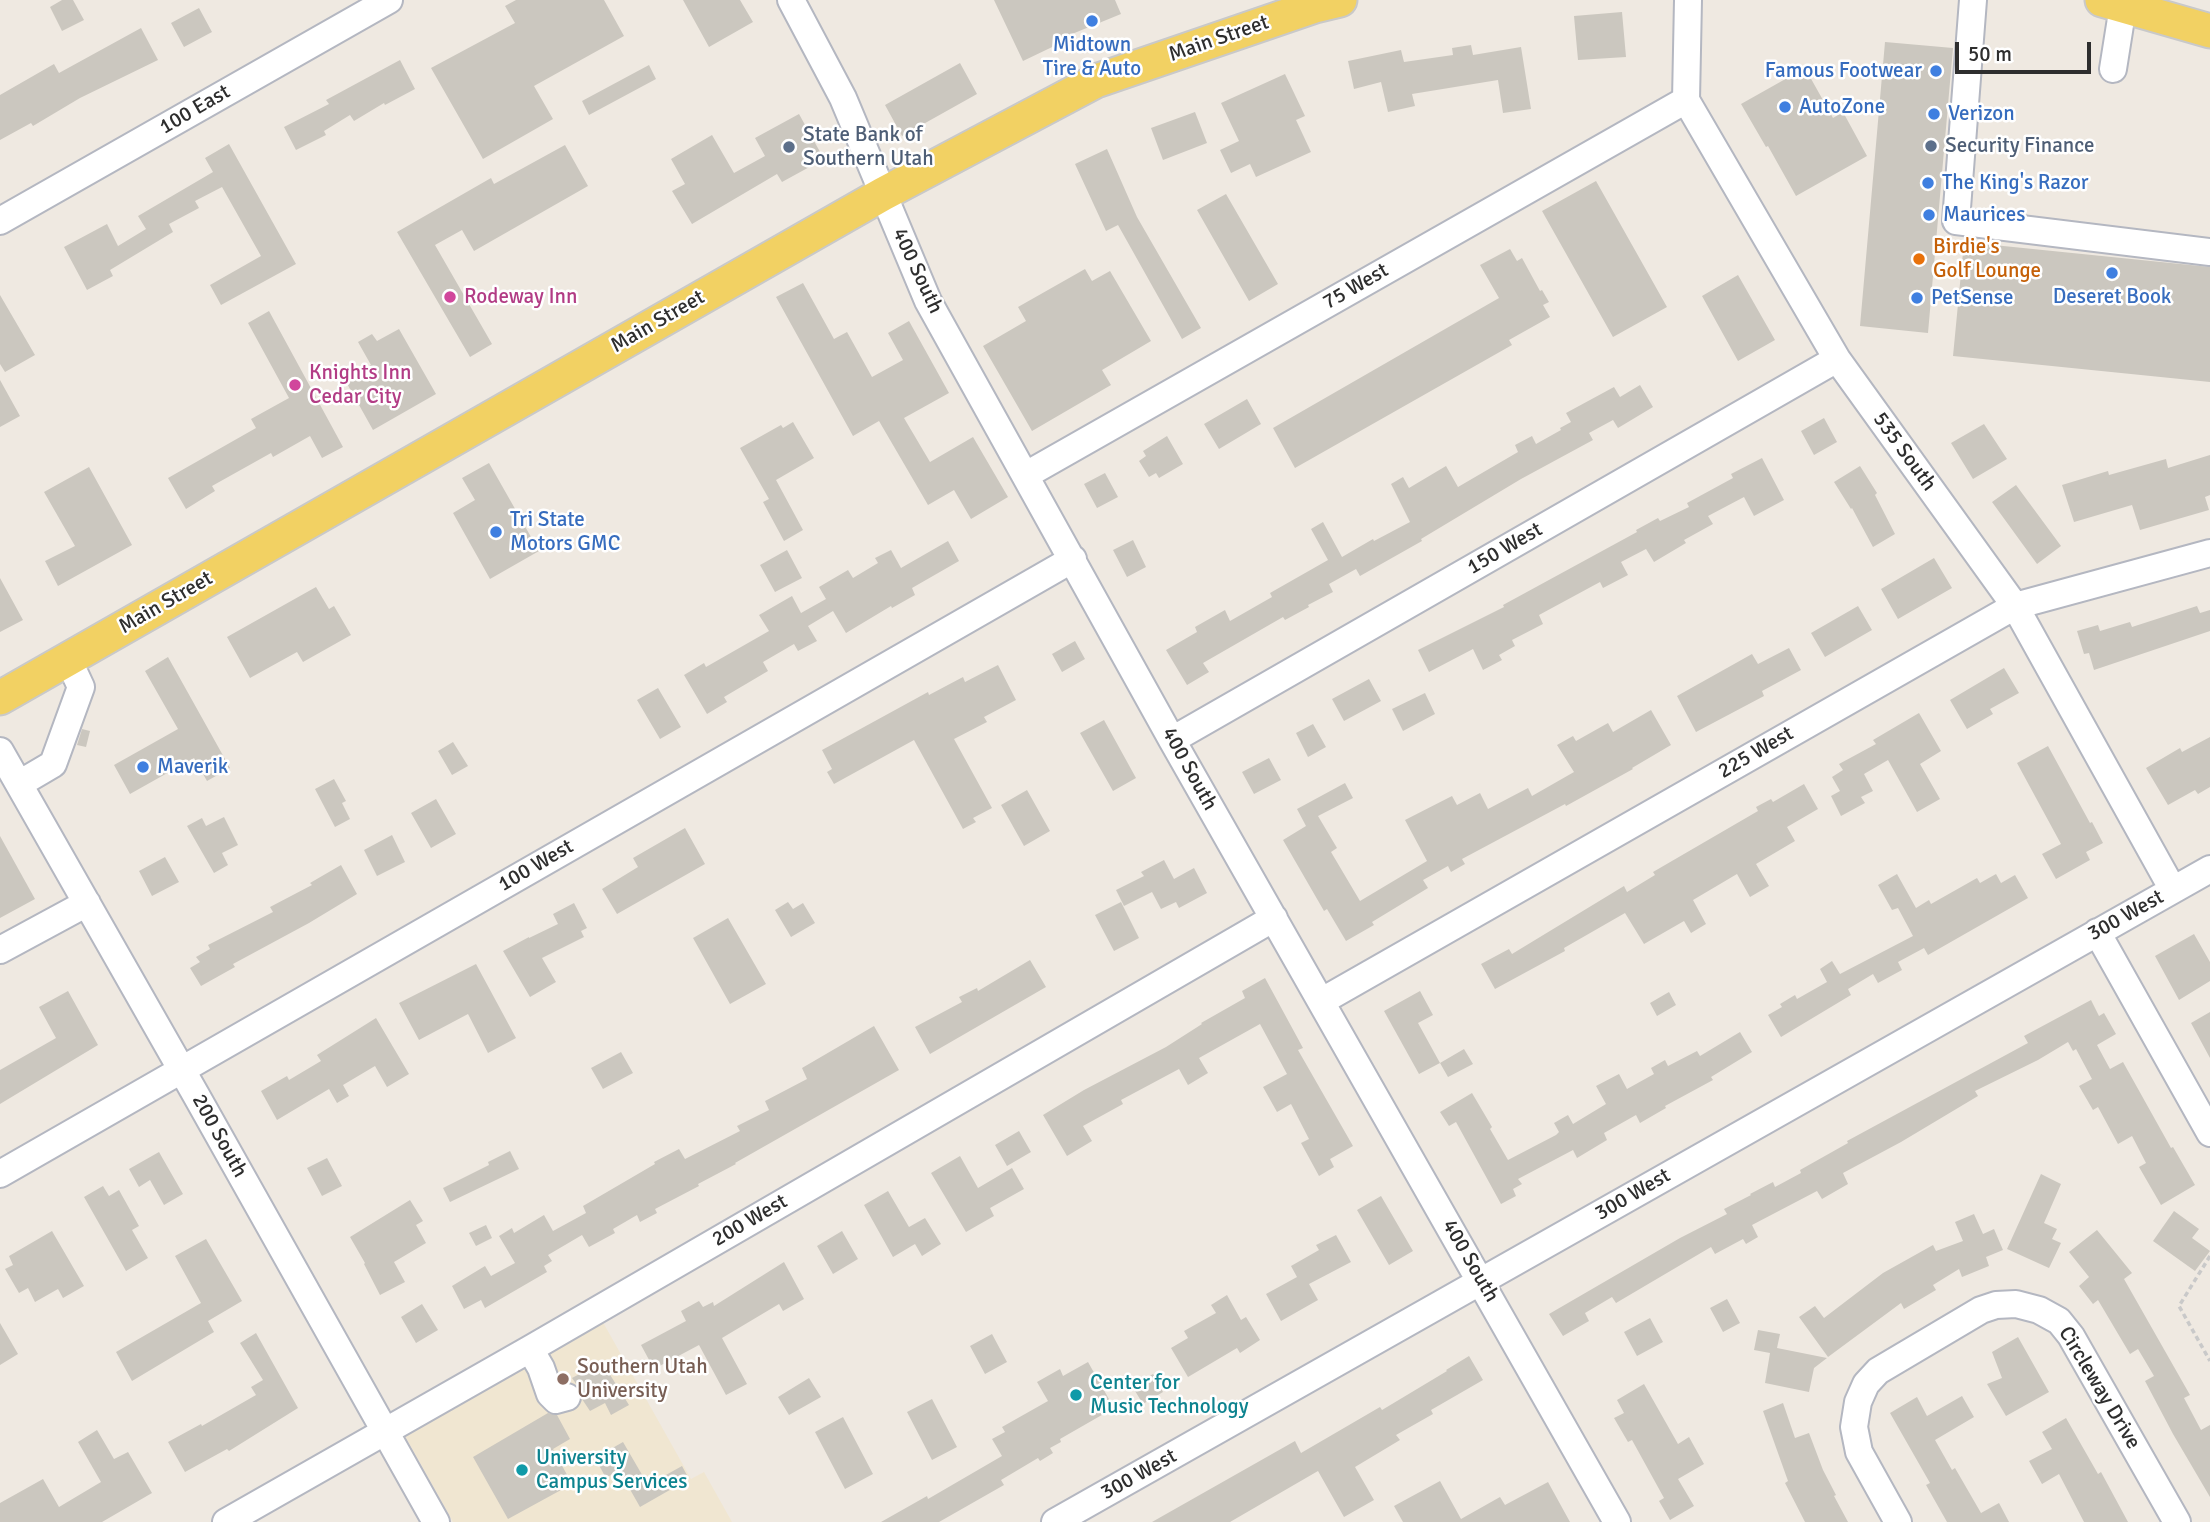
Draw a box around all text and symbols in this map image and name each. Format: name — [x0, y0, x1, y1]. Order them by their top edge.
street label: Main Street — [1166, 10, 1272, 68]
marker: Midtown Tire & Auto — [1084, 13, 1100, 29]
scale bar — [1958, 28, 2094, 72]
place label: Midtown Tire & Auto — [1043, 32, 1141, 82]
text: 50 m — [1968, 41, 2012, 67]
place label: Famous Footwear — [1765, 58, 1922, 84]
marker: Famous Footwear — [1928, 63, 1944, 79]
street label: 100 East — [155, 80, 235, 140]
place label: AutoZone — [1799, 94, 1885, 120]
marker: AutoZone — [1777, 99, 1793, 115]
place label: Verizon — [1948, 101, 2015, 127]
marker: Verizon — [1926, 106, 1942, 122]
place label: State Bank of Southern Utah — [803, 122, 934, 172]
place label: Security Finance — [1945, 133, 2095, 159]
marker: Security Finance — [1923, 138, 1939, 154]
marker: State Bank of Southern Utah — [781, 139, 797, 155]
place label: The King's Razor — [1942, 170, 2089, 196]
marker: The King's Razor — [1920, 175, 1936, 191]
place label: Maurices — [1943, 202, 2025, 228]
marker: Maurices — [1921, 207, 1937, 223]
street label: 400 South — [886, 224, 948, 318]
place label: Birdie's Golf Lounge — [1933, 234, 2041, 284]
marker: Birdie's Golf Lounge — [1911, 251, 1927, 267]
street label: 75 West — [1319, 258, 1393, 316]
marker: Deseret Book — [2104, 265, 2120, 281]
place label: Rodeway Inn — [464, 284, 577, 310]
place label: Deseret Book — [2053, 284, 2171, 310]
street label: Main Street — [607, 285, 709, 359]
place label: PetSense — [1931, 285, 2014, 311]
marker: Rodeway Inn — [442, 289, 458, 305]
marker: PetSense — [1909, 290, 1925, 306]
place label: Knights Inn Cedar City — [309, 360, 411, 410]
marker: Knights Inn Cedar City — [287, 377, 303, 393]
street label: 535 South — [1867, 408, 1941, 496]
place label: Tri State Motors GMC — [510, 507, 620, 557]
street label: 150 West — [1463, 517, 1547, 581]
marker: Tri State Motors GMC — [488, 524, 504, 540]
street label: Main Street — [115, 566, 217, 640]
street label: 225 West — [1714, 721, 1798, 785]
street label: 400 South — [1156, 723, 1222, 815]
place label: Maverik — [157, 754, 228, 780]
marker: Maverik — [135, 759, 151, 775]
street label: 100 West — [494, 834, 578, 898]
street label: 300 West — [2084, 885, 2168, 947]
street label: 200 South — [186, 1090, 252, 1182]
street label: 300 West — [1591, 1163, 1675, 1227]
street label: 200 West — [708, 1189, 792, 1253]
street label: 400 South — [1436, 1215, 1504, 1307]
street label: Circleway Drive — [2053, 1322, 2145, 1454]
place label: Southern Utah University — [577, 1354, 708, 1404]
place label: Center for Music Technology — [1090, 1370, 1248, 1420]
marker: Southern Utah University — [555, 1371, 571, 1387]
marker: Center for Music Technology — [1068, 1387, 1084, 1403]
street label: 300 West — [1097, 1444, 1181, 1506]
place label: University Campus Services — [536, 1445, 687, 1495]
marker: University Campus Services — [514, 1462, 530, 1478]

